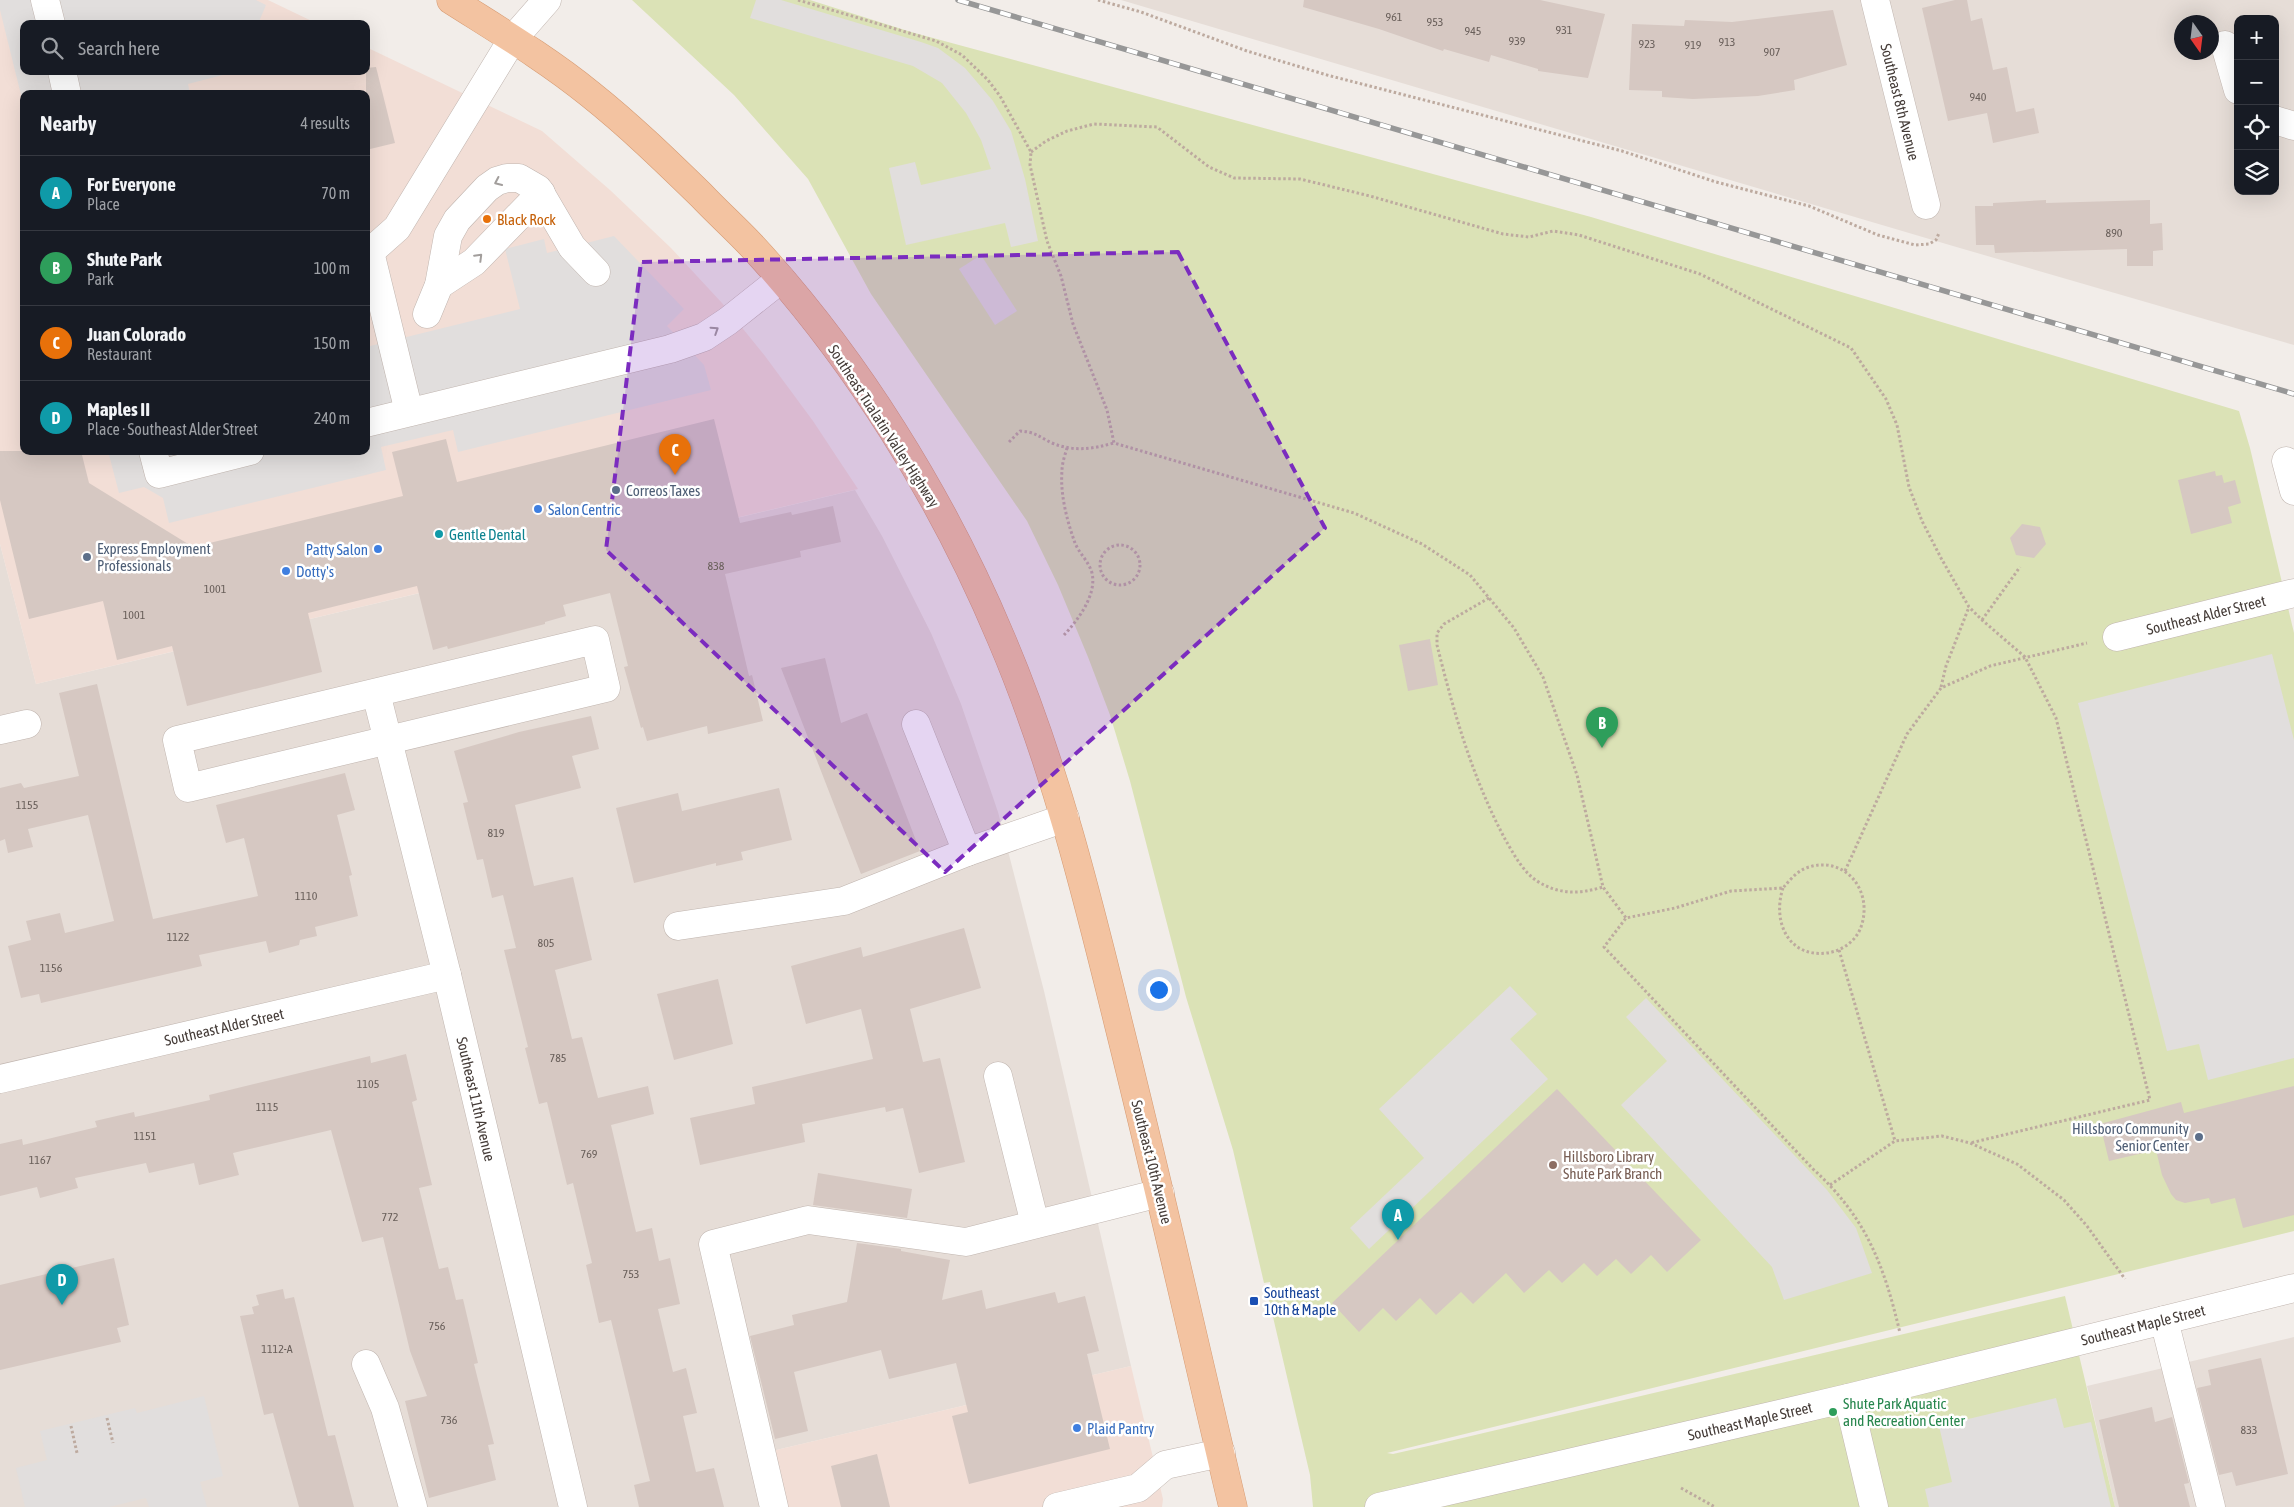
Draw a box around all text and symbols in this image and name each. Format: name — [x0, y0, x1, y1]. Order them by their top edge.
house number: 961 — [1386, 10, 1403, 24]
house number: 953 — [1427, 15, 1443, 29]
north arrow — [2174, 15, 2219, 60]
map controls — [2234, 15, 2279, 195]
button: + — [2234, 15, 2279, 60]
search box — [20, 20, 370, 75]
house number: 931 — [1556, 23, 1573, 37]
house number: 945 — [1465, 24, 1481, 38]
icon: search — [38, 34, 66, 62]
house number: 939 — [1509, 34, 1526, 48]
house number: 913 — [1719, 35, 1735, 49]
text: Search here — [78, 37, 160, 59]
house number: 923 — [1639, 37, 1655, 51]
house number: 919 — [1685, 38, 1702, 52]
street label: Southeast 8th Avenue — [1877, 42, 1923, 162]
house number: 907 — [1764, 45, 1781, 59]
button: − — [2234, 60, 2279, 105]
house number: 940 — [1970, 90, 1987, 104]
button: locate — [2234, 105, 2279, 150]
text: Nearby — [40, 111, 96, 135]
text: 4 results — [300, 114, 350, 132]
button: layers — [2234, 150, 2279, 195]
text: For Everyone — [87, 173, 176, 195]
one-way arrow — [495, 176, 504, 186]
text: A — [52, 184, 60, 202]
text: 70 m — [321, 184, 350, 202]
text: Place — [87, 195, 120, 213]
place label: Black Rock — [497, 211, 556, 228]
marker: Black Rock — [481, 213, 493, 225]
house number: 890 — [2106, 226, 2123, 240]
text: Shute Park — [87, 248, 162, 270]
one-way arrow — [473, 254, 482, 263]
text: B — [52, 259, 60, 277]
text: 100 m — [314, 259, 350, 277]
text: Park — [87, 270, 114, 288]
text: Juan Colorado — [87, 323, 186, 345]
one-way arrow — [709, 327, 719, 336]
text: C — [52, 334, 60, 352]
text: 150 m — [314, 334, 350, 352]
street label: Southeast Tualatin Valley Highway — [825, 342, 943, 510]
text: Restaurant — [87, 345, 152, 363]
text: Maples II — [87, 398, 150, 420]
text: D — [52, 409, 60, 427]
text: 240 m — [314, 409, 350, 427]
text: Place · Southeast Alder Street — [87, 420, 258, 438]
pin: C — [659, 434, 691, 475]
place label: Correos Taxes — [626, 482, 700, 499]
marker: Correos Taxes — [610, 484, 622, 496]
place label: Salon Centric — [548, 501, 621, 518]
marker: Salon Centric — [532, 503, 544, 515]
place label: Gentle Dental — [449, 526, 526, 543]
marker: Gentle Dental — [433, 528, 445, 540]
place label: Express Employment Professionals — [97, 540, 211, 574]
place label: Patty Salon — [306, 541, 368, 558]
marker: Patty Salon — [372, 543, 384, 555]
marker: Express Employment Professionals — [81, 551, 93, 563]
house number: 838 — [708, 559, 725, 573]
place label: Dotty's — [296, 563, 334, 580]
marker: Dotty's — [280, 565, 292, 577]
house number: 1001 — [204, 582, 227, 596]
street label: Southeast Alder Street — [2145, 592, 2267, 638]
house number: 1001 — [123, 608, 146, 622]
pin: B — [1586, 707, 1618, 748]
house number: 1155 — [16, 798, 38, 812]
house number: 819 — [488, 826, 505, 840]
house number: 1110 — [295, 889, 318, 903]
house number: 1122 — [167, 930, 189, 944]
house number: 805 — [538, 936, 554, 950]
house number: 1156 — [40, 961, 63, 975]
your location — [1146, 977, 1172, 1003]
street label: Southeast Alder Street — [163, 1005, 285, 1049]
street label: Southeast 11th Avenue — [453, 1035, 499, 1163]
house number: 785 — [550, 1051, 566, 1065]
house number: 1105 — [357, 1077, 379, 1091]
street label: Southeast 10th Avenue — [1128, 1098, 1176, 1226]
house number: 1115 — [256, 1100, 278, 1114]
place label: Hillsboro Community Senior Center — [2072, 1120, 2190, 1154]
house number: 1151 — [134, 1129, 157, 1143]
marker: Hillsboro Community Senior Center — [2193, 1131, 2205, 1143]
house number: 769 — [581, 1147, 598, 1161]
place label: Hillsboro Library Shute Park Branch — [1563, 1148, 1662, 1182]
house number: 1167 — [29, 1153, 52, 1167]
marker: Hillsboro Library Shute Park Branch — [1547, 1159, 1559, 1171]
pin: A — [1382, 1199, 1414, 1240]
house number: 772 — [382, 1210, 398, 1224]
pin: D — [46, 1264, 78, 1305]
house number: 753 — [623, 1267, 639, 1281]
place label: Southeast 10th & Maple — [1264, 1284, 1337, 1318]
marker: Southeast 10th & Maple — [1248, 1295, 1260, 1307]
street label: Southeast Maple Street — [2079, 1301, 2207, 1349]
house number: 756 — [429, 1319, 446, 1333]
house number: 1112-A — [261, 1342, 293, 1356]
place label: Shute Park Aquatic and Recreation Center — [1843, 1395, 1965, 1429]
street label: Southeast Maple Street — [1686, 1398, 1814, 1444]
marker: Shute Park Aquatic and Recreation Center — [1827, 1406, 1839, 1418]
house number: 736 — [441, 1413, 458, 1427]
place label: Plaid Pantry — [1087, 1420, 1154, 1437]
marker: Plaid Pantry — [1071, 1422, 1083, 1434]
house number: 833 — [2241, 1423, 2257, 1437]

